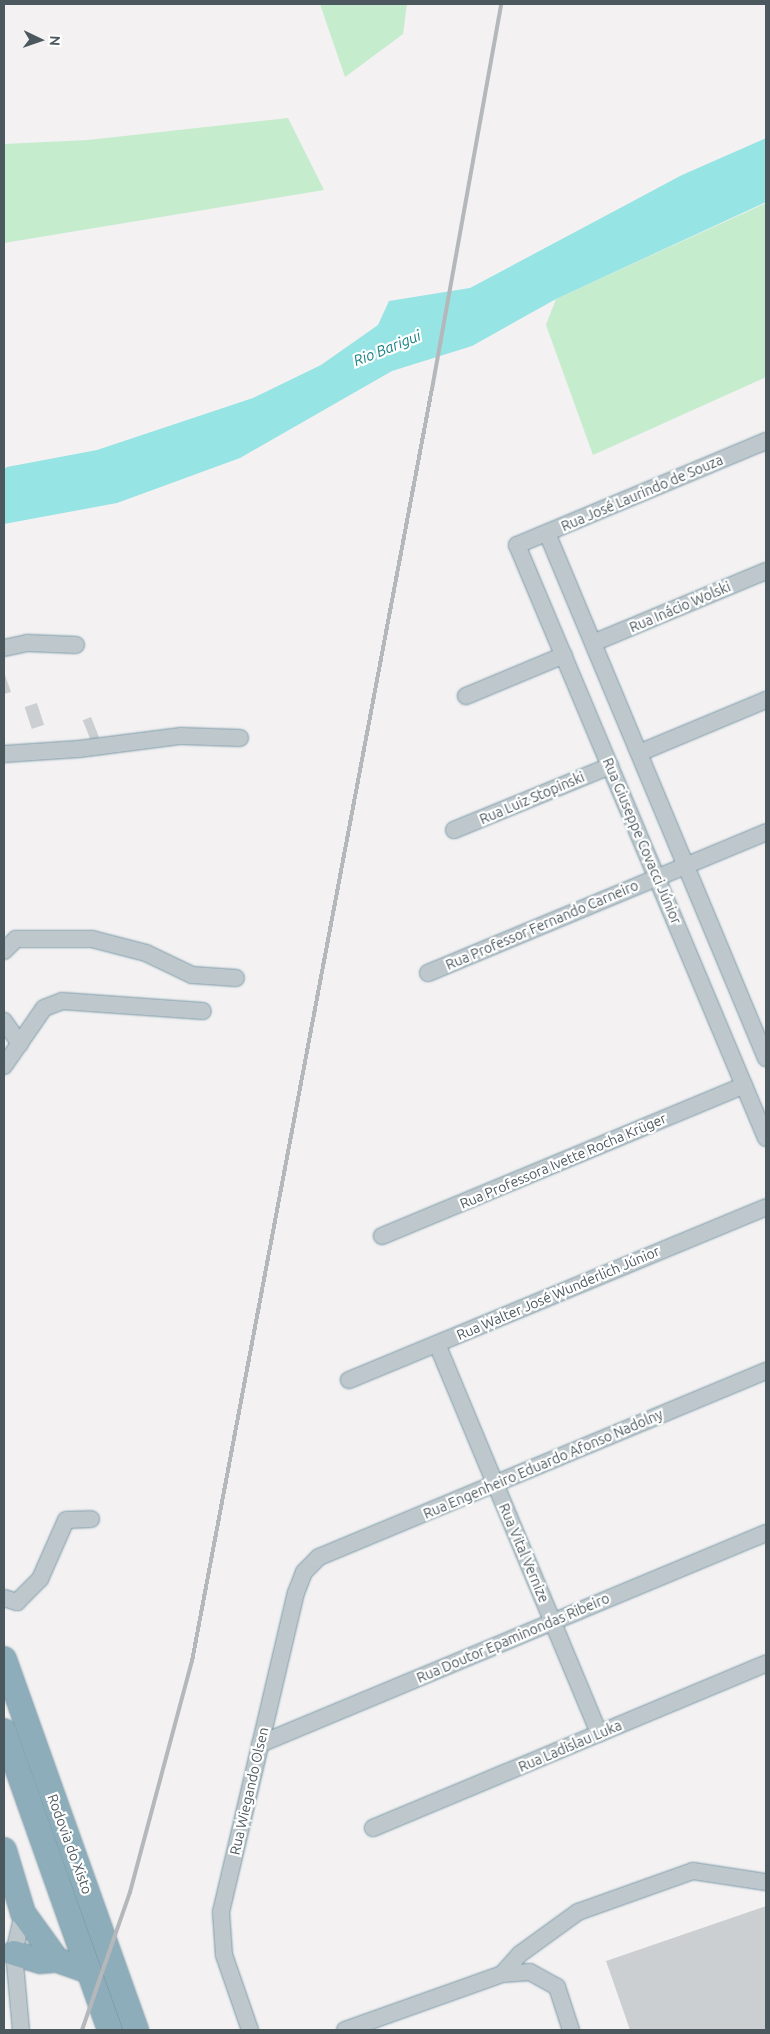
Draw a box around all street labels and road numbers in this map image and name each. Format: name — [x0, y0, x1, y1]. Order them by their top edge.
street label: Rua José Laurindo de Souza — [559, 451, 725, 535]
street label: Rua Inácio Wolski — [627, 578, 733, 636]
street label: Rua Giuseppe Covacci Júnior — [599, 755, 685, 927]
street label: Rua Luiz Stopinski — [477, 768, 587, 828]
street label: Rua Professor Fernando Carneiro — [443, 877, 641, 973]
street label: Rua Professora Ivette Rocha Krüger — [457, 1110, 669, 1212]
street label: Rua Walter José Wunderlich Júnior — [454, 1242, 662, 1344]
street label: Rua Engenheiro Eduardo Afonso Nadolny — [421, 1406, 665, 1522]
street label: Rua Vital Vernize — [496, 1501, 552, 1605]
street label: Rua Doutor Epaminondas Ribeiro — [414, 1590, 612, 1686]
street label: Rua Ladislau Luka — [516, 1717, 624, 1775]
street label: Rua Wiegando Olsen — [226, 1725, 272, 1857]
street label: Rodovia do Xisto — [44, 1792, 96, 1896]

